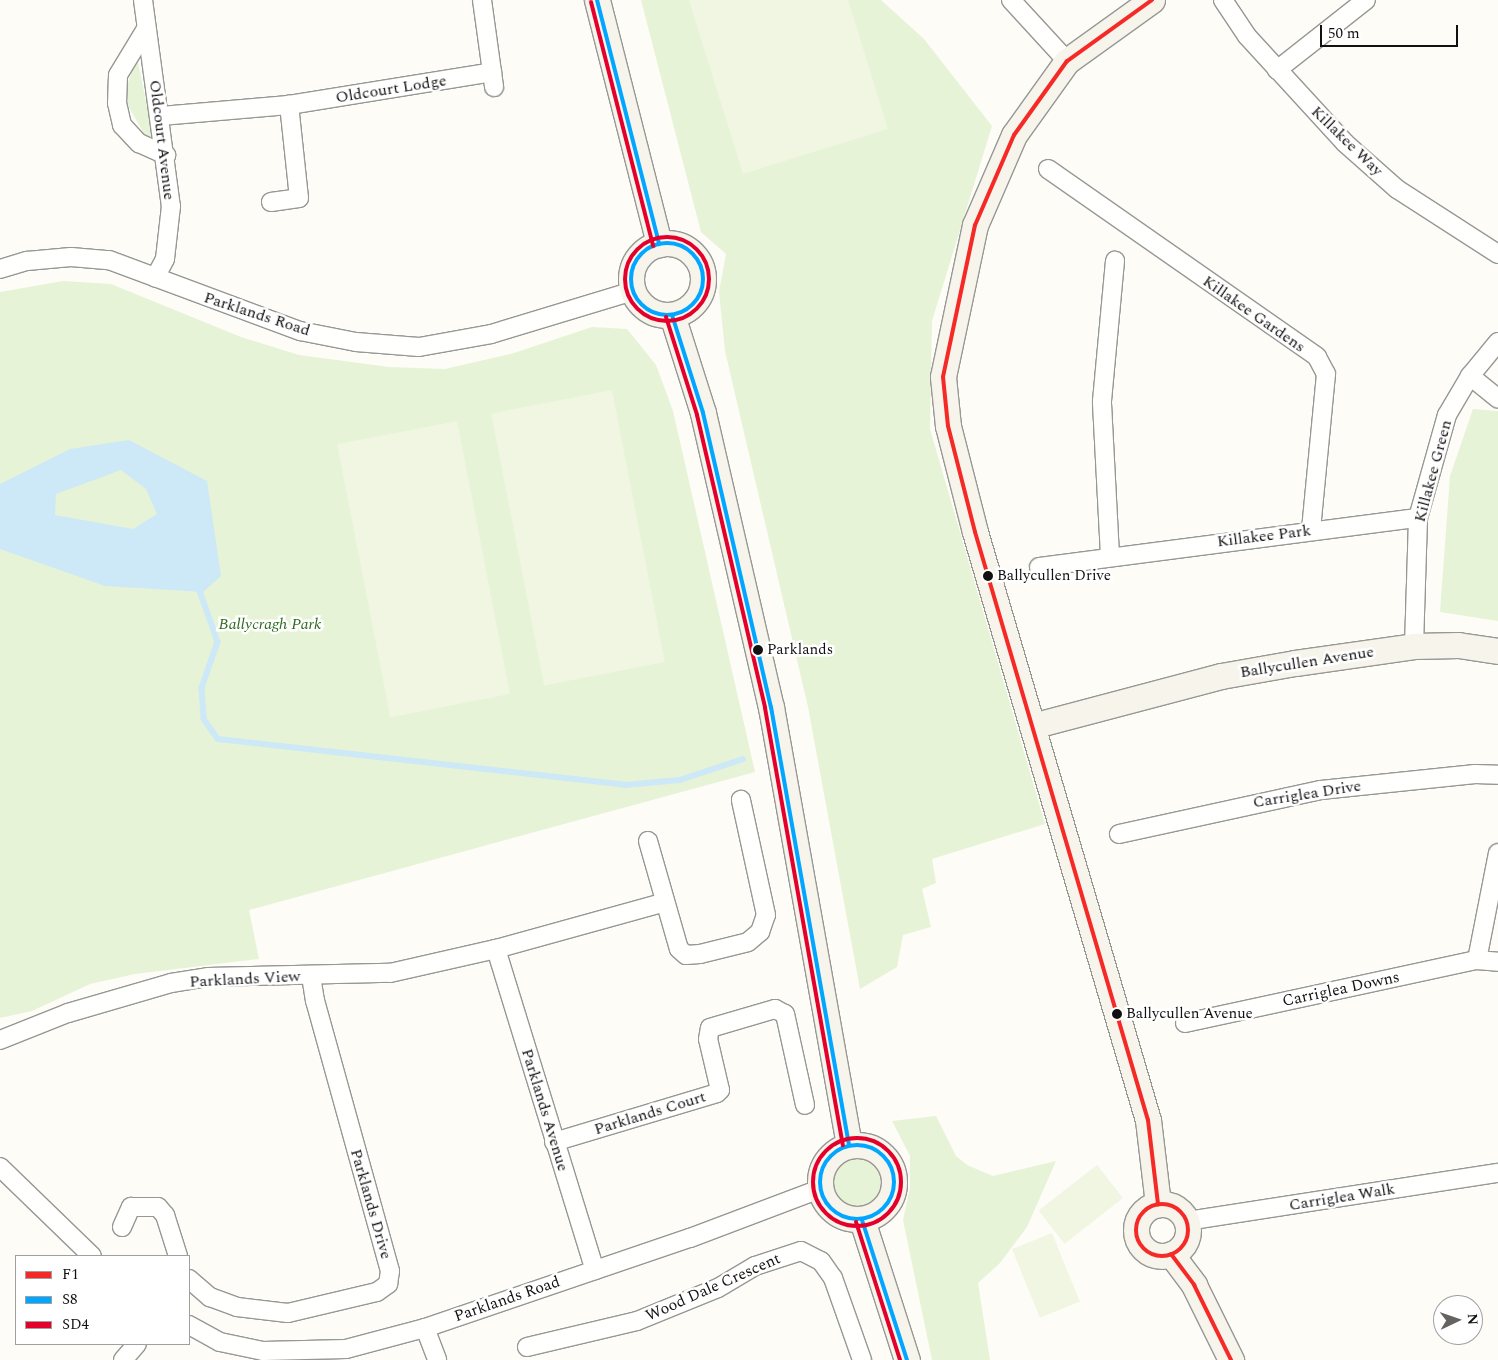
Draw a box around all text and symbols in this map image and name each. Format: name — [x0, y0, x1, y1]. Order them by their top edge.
scale bar — [1323, 15, 1460, 47]
text: 50 m — [1328, 22, 1360, 45]
street label: Oldcourt Lodge — [334, 71, 448, 107]
street label: Oldcourt Avenue — [145, 79, 179, 201]
street label: Killakee Way — [1307, 102, 1387, 180]
street label: Killakee Gardens — [1199, 271, 1309, 357]
street label: Parklands Road — [201, 288, 313, 340]
street label: Killakee Green — [1410, 418, 1456, 524]
street label: Killakee Park — [1216, 521, 1312, 551]
place label: Ballycullen Drive — [997, 567, 1111, 585]
marker: Ballycullen Drive — [983, 571, 993, 581]
park label: Ballycragh Park — [218, 614, 322, 634]
place label: Parklands — [767, 641, 833, 659]
street label: Ballycullen Avenue — [1239, 642, 1375, 682]
marker: Parklands — [753, 645, 763, 655]
street label: Carriglea Drive — [1252, 776, 1362, 812]
street label: Parklands View — [189, 967, 301, 991]
street label: Carriglea Downs — [1281, 967, 1401, 1011]
place label: Ballycullen Avenue — [1126, 1005, 1253, 1023]
marker: Ballycullen Avenue — [1112, 1009, 1122, 1019]
street label: Parklands Avenue — [517, 1046, 573, 1174]
street label: Parklands Court — [592, 1087, 708, 1139]
street label: Parklands Drive — [346, 1147, 396, 1261]
street label: Carriglea Walk — [1288, 1179, 1396, 1215]
street label: Wood Dale Crescent — [643, 1249, 783, 1325]
legend — [15, 1255, 190, 1345]
text: F1 — [62, 1263, 79, 1286]
street label: Parklands Road — [452, 1272, 562, 1326]
text: S8 — [62, 1288, 77, 1311]
north arrow — [1433, 1295, 1483, 1345]
text: SD4 — [62, 1313, 89, 1336]
text: N — [1462, 1313, 1483, 1326]

